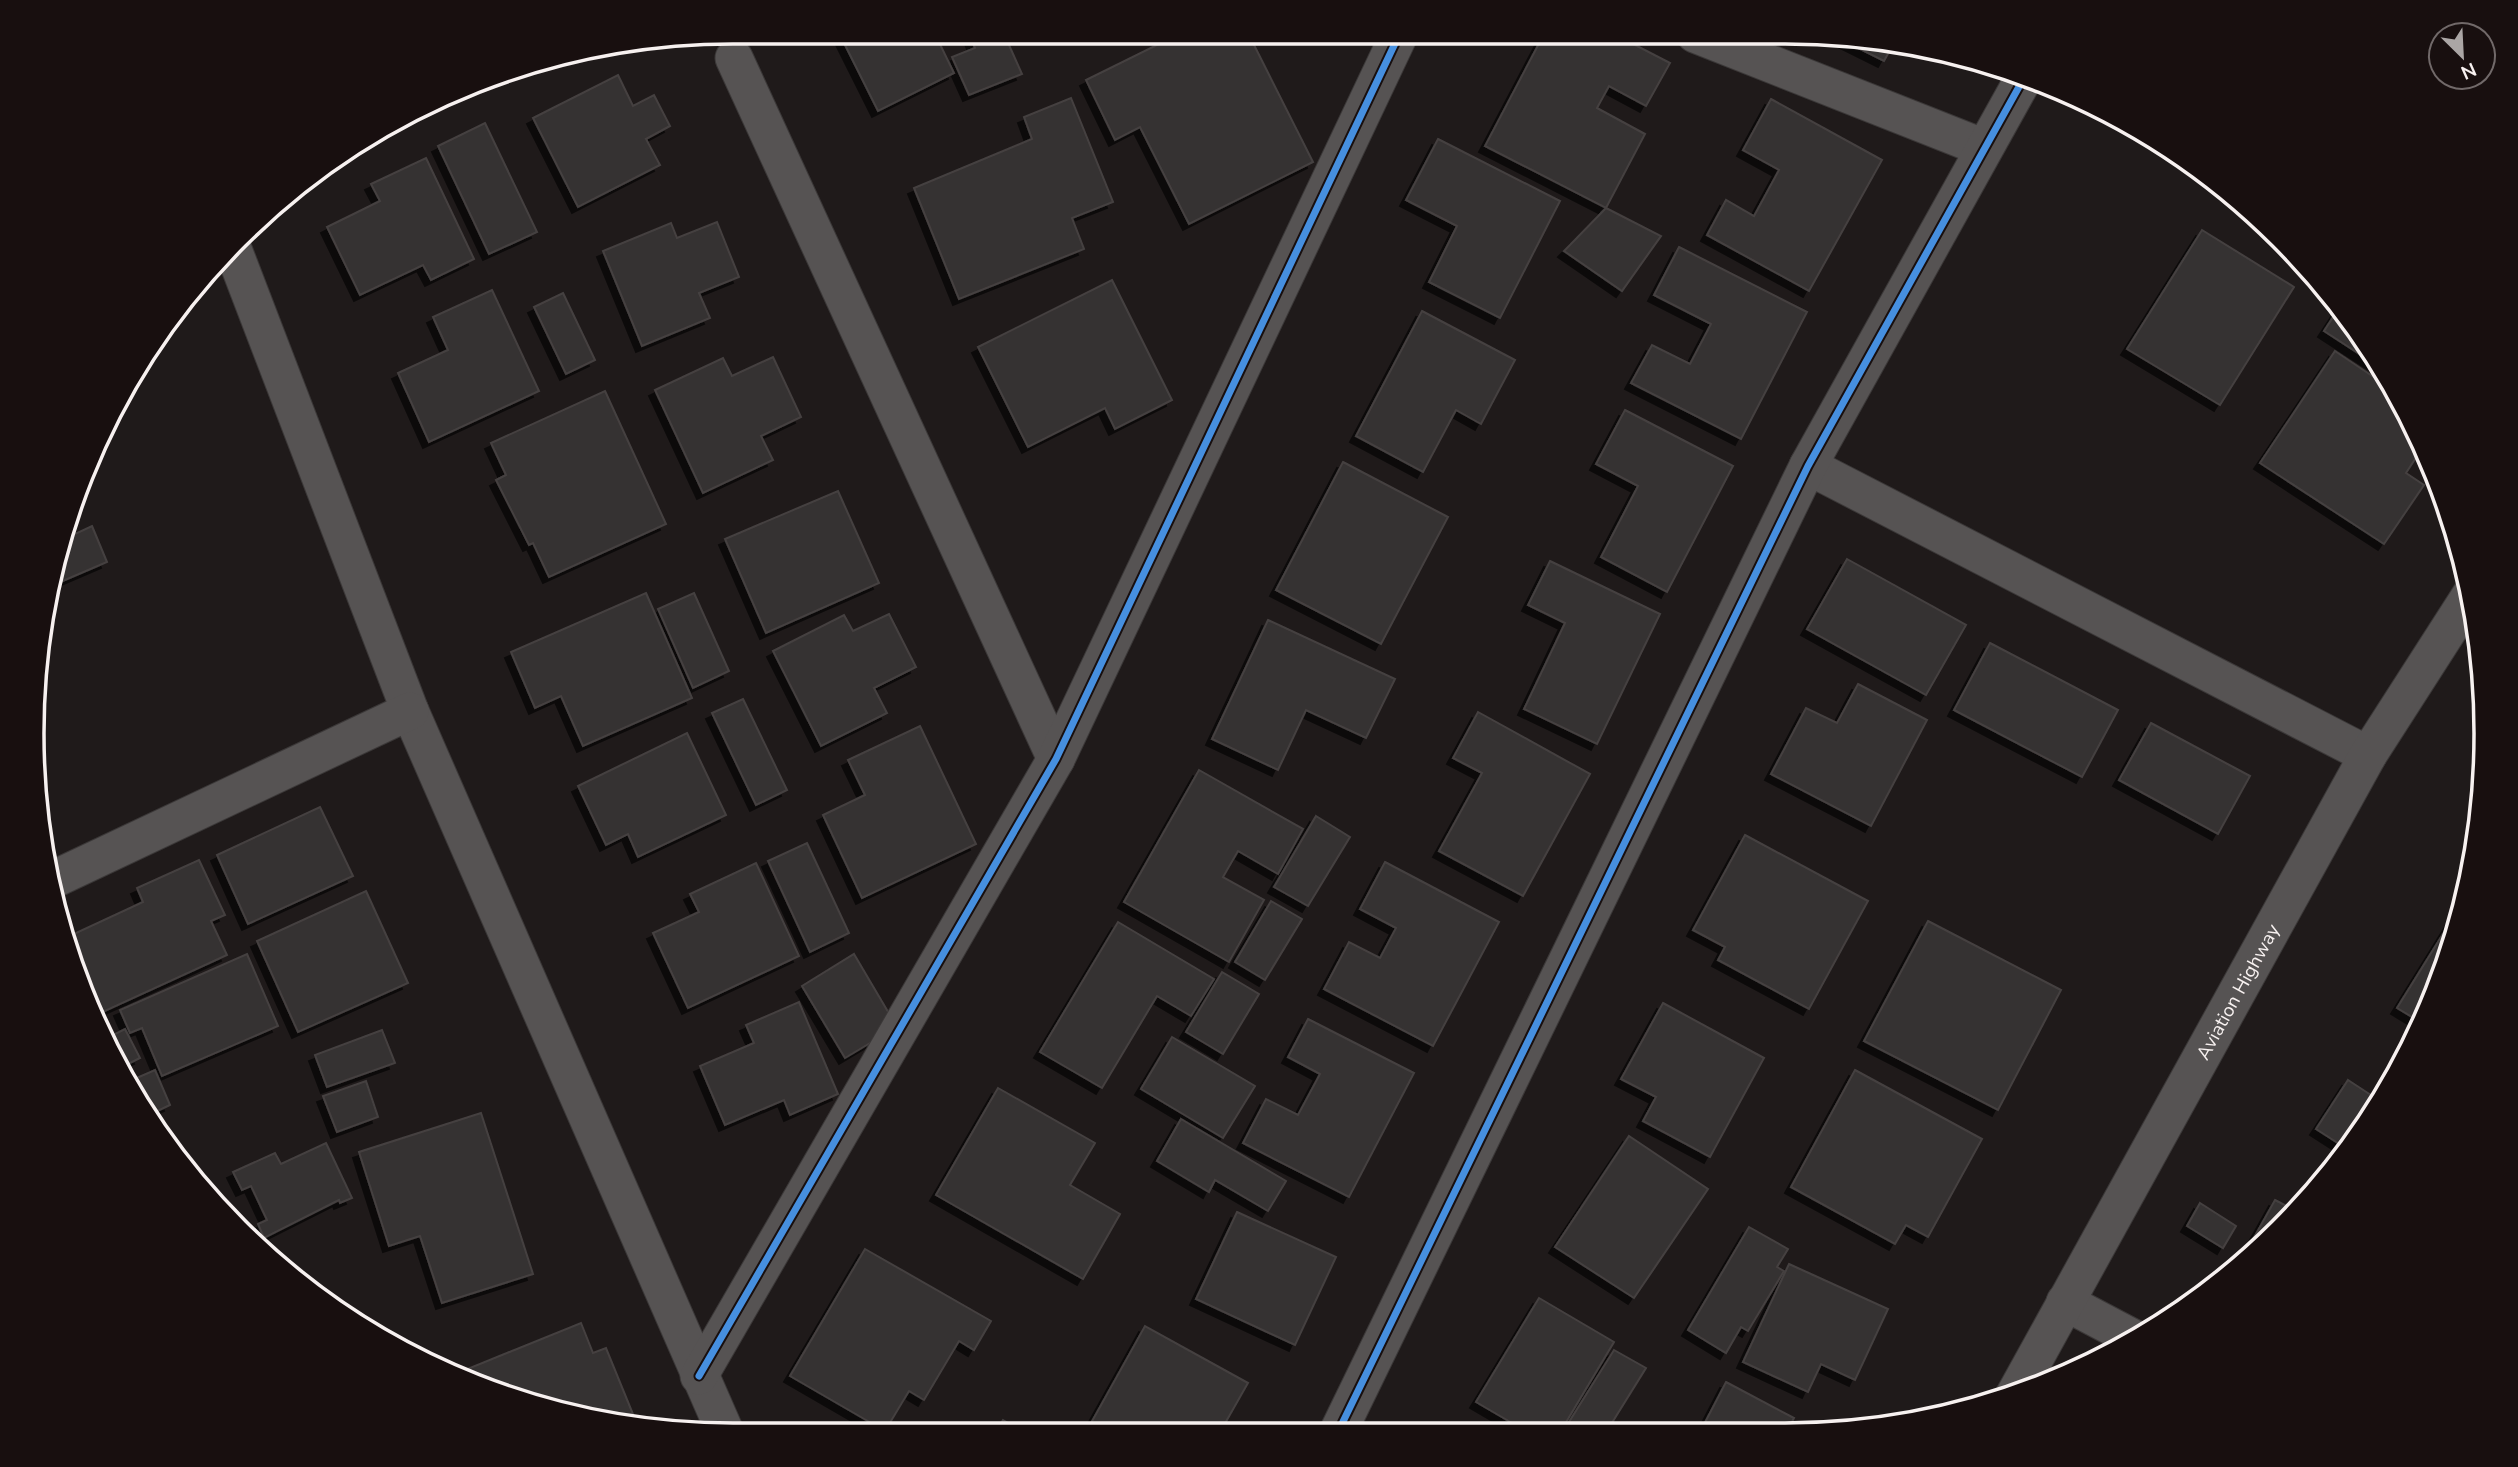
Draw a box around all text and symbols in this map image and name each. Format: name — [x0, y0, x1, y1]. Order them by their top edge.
north arrow — [2427, 21, 2497, 91]
text: N — [2457, 56, 2480, 85]
street label: Aviation Highway — [2190, 919, 2286, 1065]

